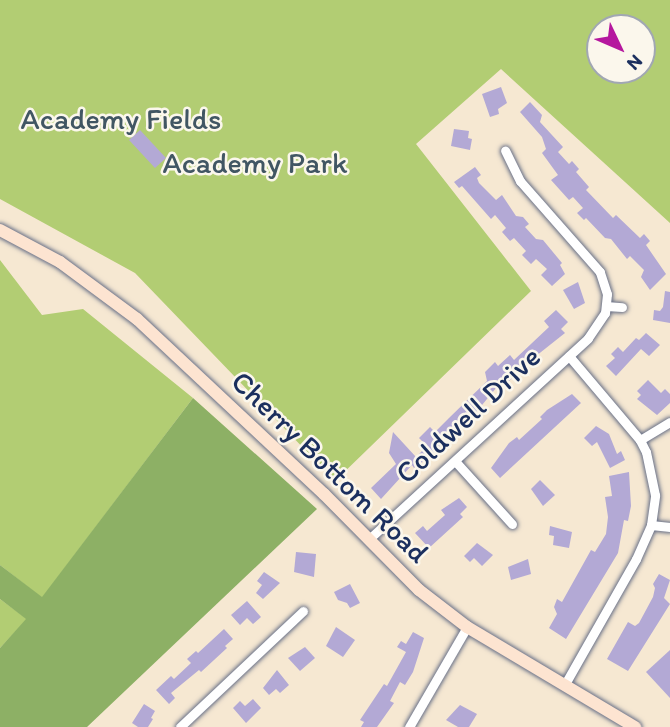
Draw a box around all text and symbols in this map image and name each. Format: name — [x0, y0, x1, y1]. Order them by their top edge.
north arrow — [586, 14, 656, 84]
text: N — [622, 50, 648, 75]
park label: Academy Fields — [21, 101, 221, 137]
park label: Academy Park — [163, 145, 347, 181]
street label: Coldwell Drive — [388, 339, 548, 491]
street label: Cherry Bottom Road — [223, 363, 437, 571]

